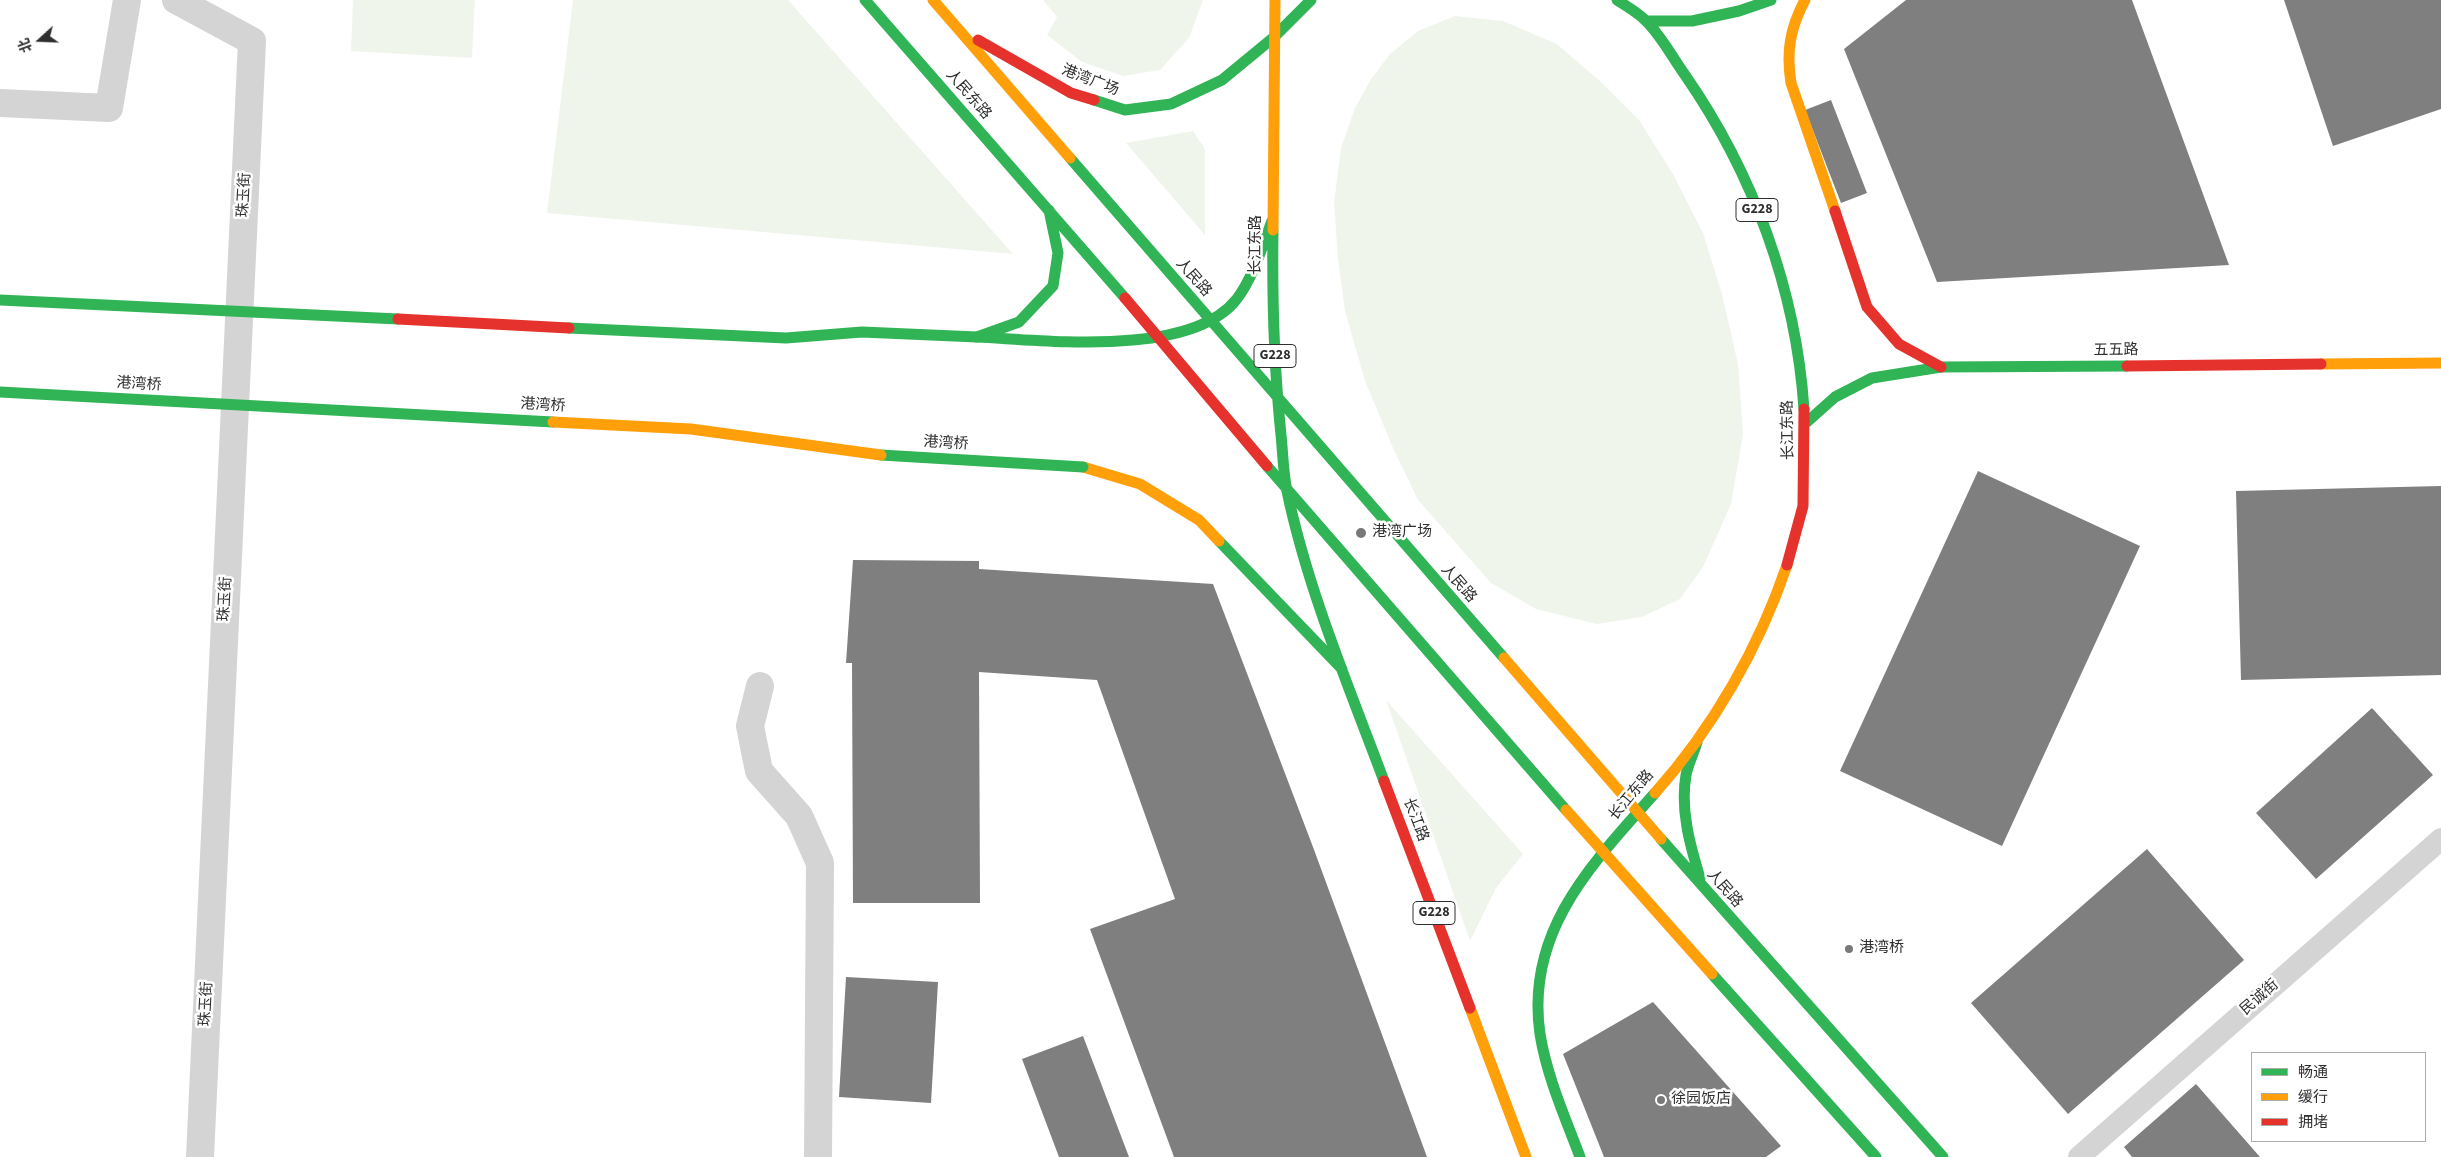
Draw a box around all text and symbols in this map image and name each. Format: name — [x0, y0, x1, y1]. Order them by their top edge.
north arrow — [15, 15, 65, 65]
text: 北 — [14, 35, 38, 55]
street label: 港湾广场 — [1059, 62, 1121, 100]
street label: 人民东路 — [942, 66, 994, 124]
street label: 珠玉街 — [235, 172, 255, 218]
road number: G228 — [1736, 198, 1778, 222]
street label: 长江东路 — [1248, 215, 1266, 275]
street label: 人民路 — [1171, 255, 1215, 301]
street label: 五五路 — [2093, 342, 2139, 360]
road number: G228 — [1254, 344, 1296, 368]
street label: 港湾桥 — [116, 375, 162, 395]
street label: 港湾桥 — [520, 396, 566, 416]
street label: 长江东路 — [1779, 400, 1799, 460]
street label: 港湾桥 — [923, 434, 969, 454]
place label: 港湾广场 — [1372, 524, 1432, 542]
marker: 港湾广场 — [1354, 526, 1368, 540]
street label: 人民路 — [1436, 561, 1480, 607]
street label: 珠玉街 — [216, 576, 236, 622]
street label: 长江东路 — [1606, 767, 1658, 825]
street label: 长江路 — [1399, 796, 1431, 844]
street label: 人民路 — [1702, 866, 1746, 912]
road number: G228 — [1413, 901, 1455, 924]
place label: 港湾桥 — [1859, 940, 1904, 958]
marker: 港湾桥 — [1843, 943, 1855, 955]
street label: 民诚街 — [2237, 976, 2283, 1020]
street label: 珠玉街 — [197, 981, 217, 1027]
legend — [2251, 1052, 2426, 1142]
text: 畅通 — [2298, 1062, 2328, 1083]
text: 缓行 — [2298, 1087, 2328, 1108]
place label: 徐园饭店 — [1671, 1091, 1731, 1109]
marker: 徐园饭店 — [1655, 1094, 1667, 1106]
text: 拥堵 — [2298, 1112, 2328, 1133]

